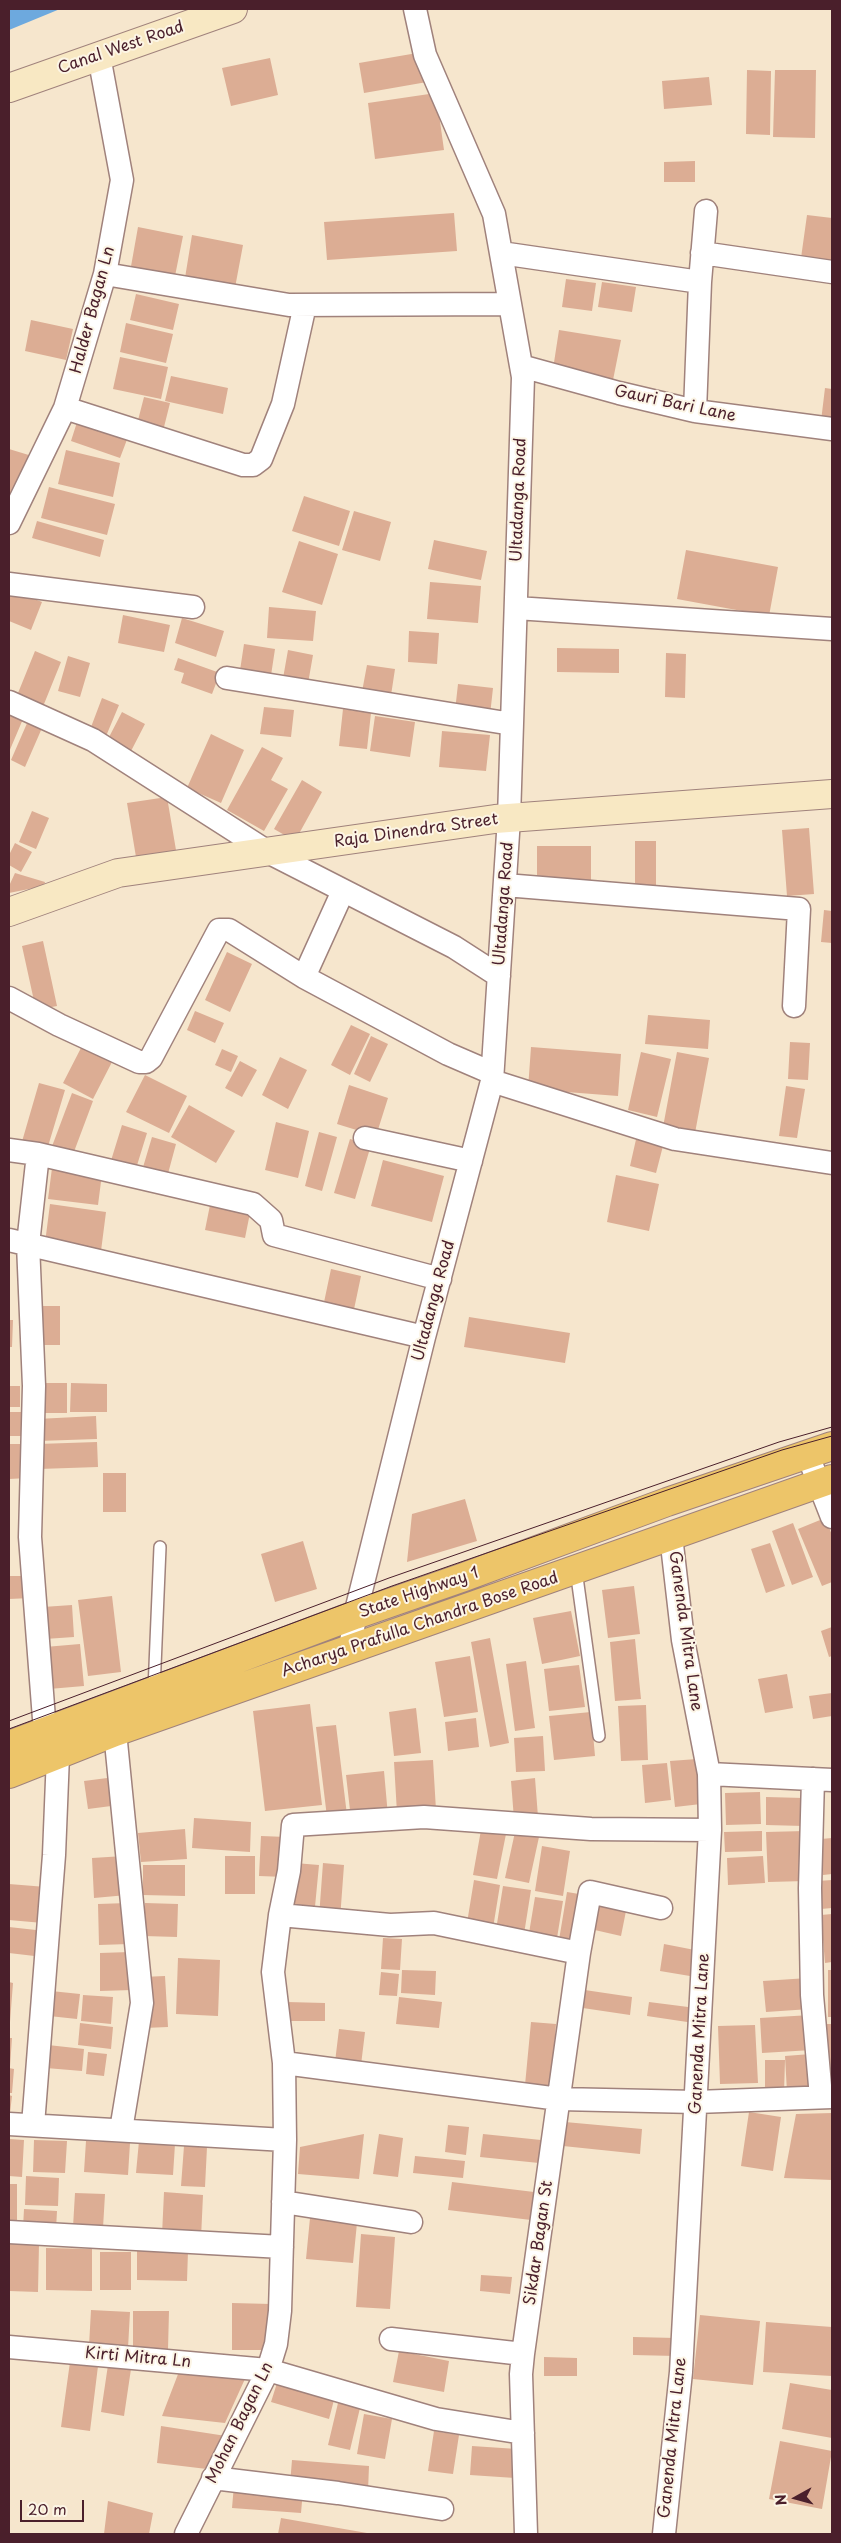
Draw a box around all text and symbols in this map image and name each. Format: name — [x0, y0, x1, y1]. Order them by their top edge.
street label: Canal West Road — [55, 17, 187, 79]
street label: Halder Bagan Ln — [67, 244, 119, 376]
street label: Gauri Bari Lane — [612, 382, 738, 426]
street label: Ultadanga Road — [507, 438, 531, 562]
street label: Raja Dinendra Street — [333, 810, 499, 852]
street label: Ultadanga Road — [490, 841, 518, 967]
street label: Ultadanga Road — [409, 1238, 459, 1364]
street label: Ganenda Mitra Lane — [664, 1550, 706, 1712]
street label: State Highway 1 — [356, 1563, 482, 1623]
street label: Acharya Prafulla Chandra Bose Road — [279, 1568, 561, 1682]
street label: Ganenda Mitra Lane — [686, 1953, 714, 2115]
street label: Sikdar Bagan St — [521, 2179, 557, 2307]
street label: Kirti Mitra Ln — [84, 2344, 192, 2372]
street label: Ganenda Mitra Lane — [655, 2357, 691, 2519]
street label: Mohan Bagan Ln — [202, 2359, 278, 2487]
north arrow — [771, 2473, 821, 2523]
scale bar — [22, 2490, 86, 2522]
text: N — [770, 2493, 792, 2507]
text: 20 m — [28, 2497, 67, 2520]

